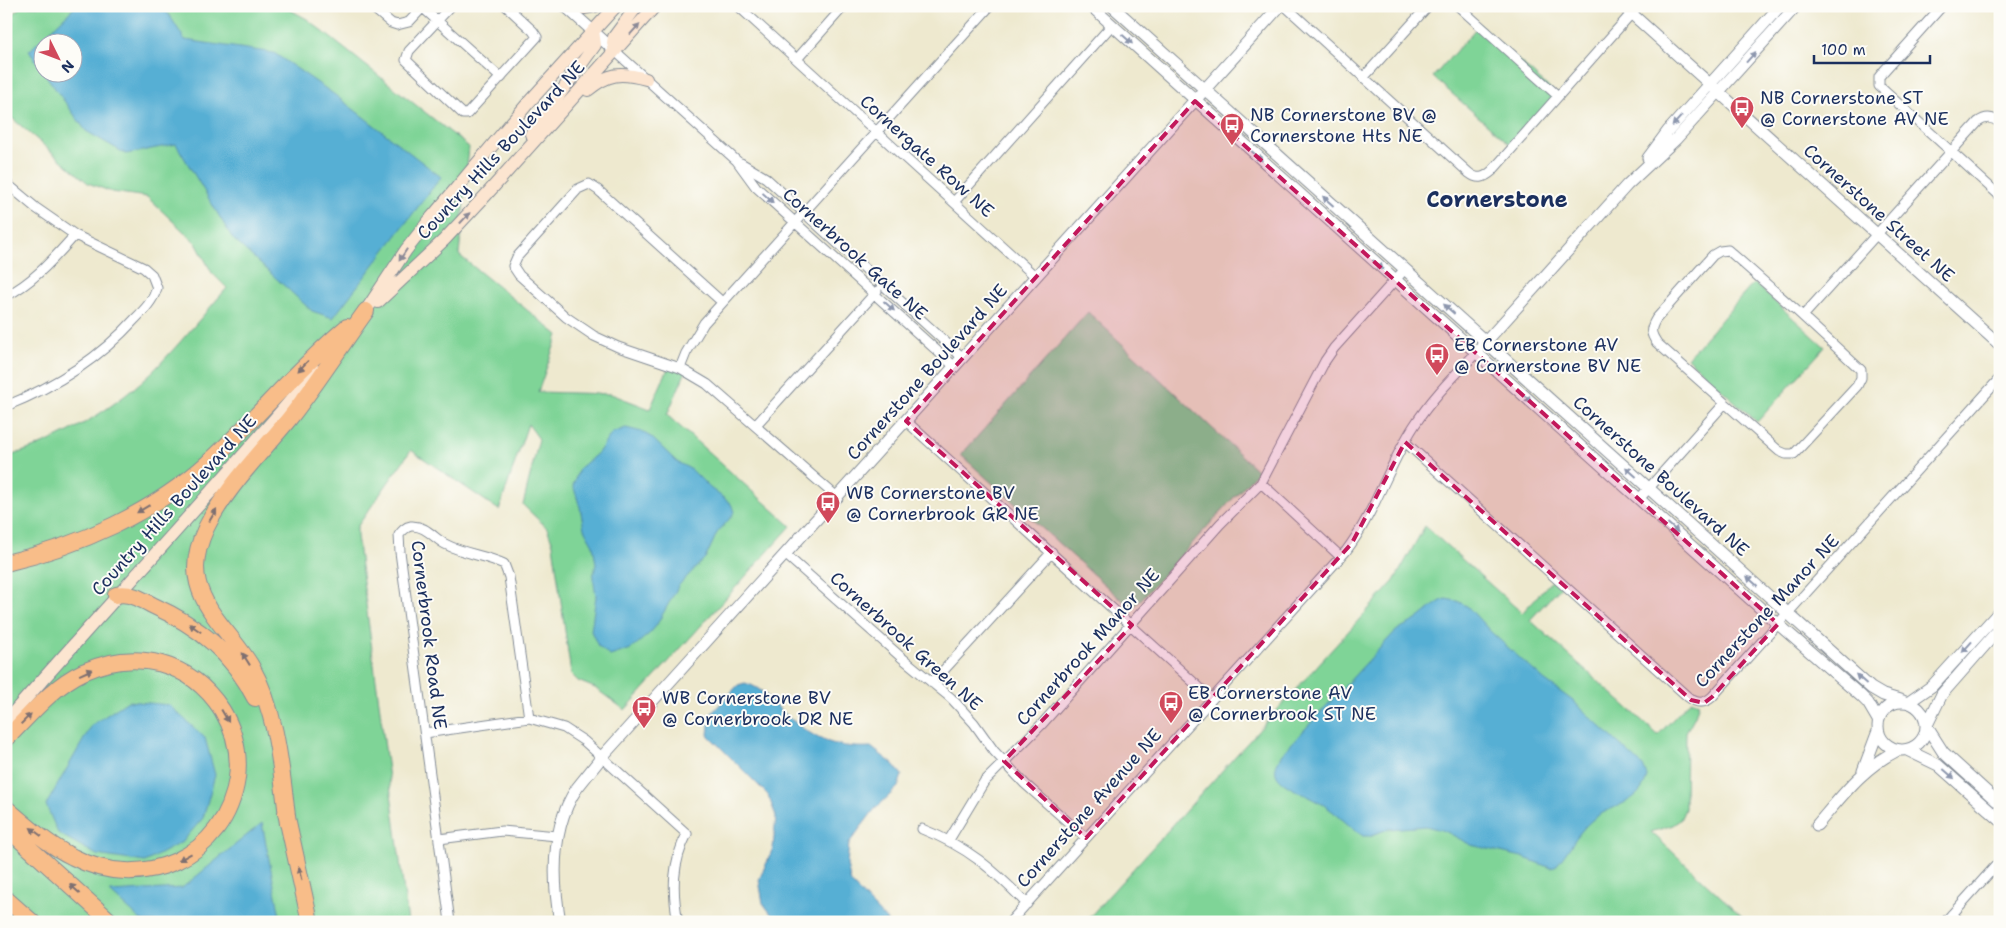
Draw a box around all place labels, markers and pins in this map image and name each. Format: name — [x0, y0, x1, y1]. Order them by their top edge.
place label: NB Cornerstone ST @ Cornerstone AV NE — [1760, 86, 1949, 131]
bus stop icon: NB Cornerstone ST @ Cornerstone AV NE — [1729, 95, 1755, 129]
place label: NB Cornerstone BV @ Cornerstone Hts NE — [1250, 103, 1437, 148]
bus stop icon: NB Cornerstone BV @ Cornerstone Hts NE — [1219, 112, 1245, 146]
place label: EB Cornerstone AV @ Cornerstone BV NE — [1454, 333, 1641, 378]
bus stop icon: EB Cornerstone AV @ Cornerstone BV NE — [1424, 342, 1450, 376]
place label: WB Cornerstone BV @ Cornerbrook GR NE — [846, 481, 1039, 526]
bus stop icon: WB Cornerstone BV @ Cornerbrook GR NE — [815, 490, 841, 524]
place label: EB Cornerstone AV @ Cornerbrook ST NE — [1188, 681, 1376, 726]
place label: WB Cornerstone BV @ Cornerbrook DR NE — [662, 686, 853, 731]
bus stop icon: EB Cornerstone AV @ Cornerbrook ST NE — [1158, 690, 1184, 724]
bus stop icon: WB Cornerstone BV @ Cornerbrook DR NE — [631, 695, 657, 729]

